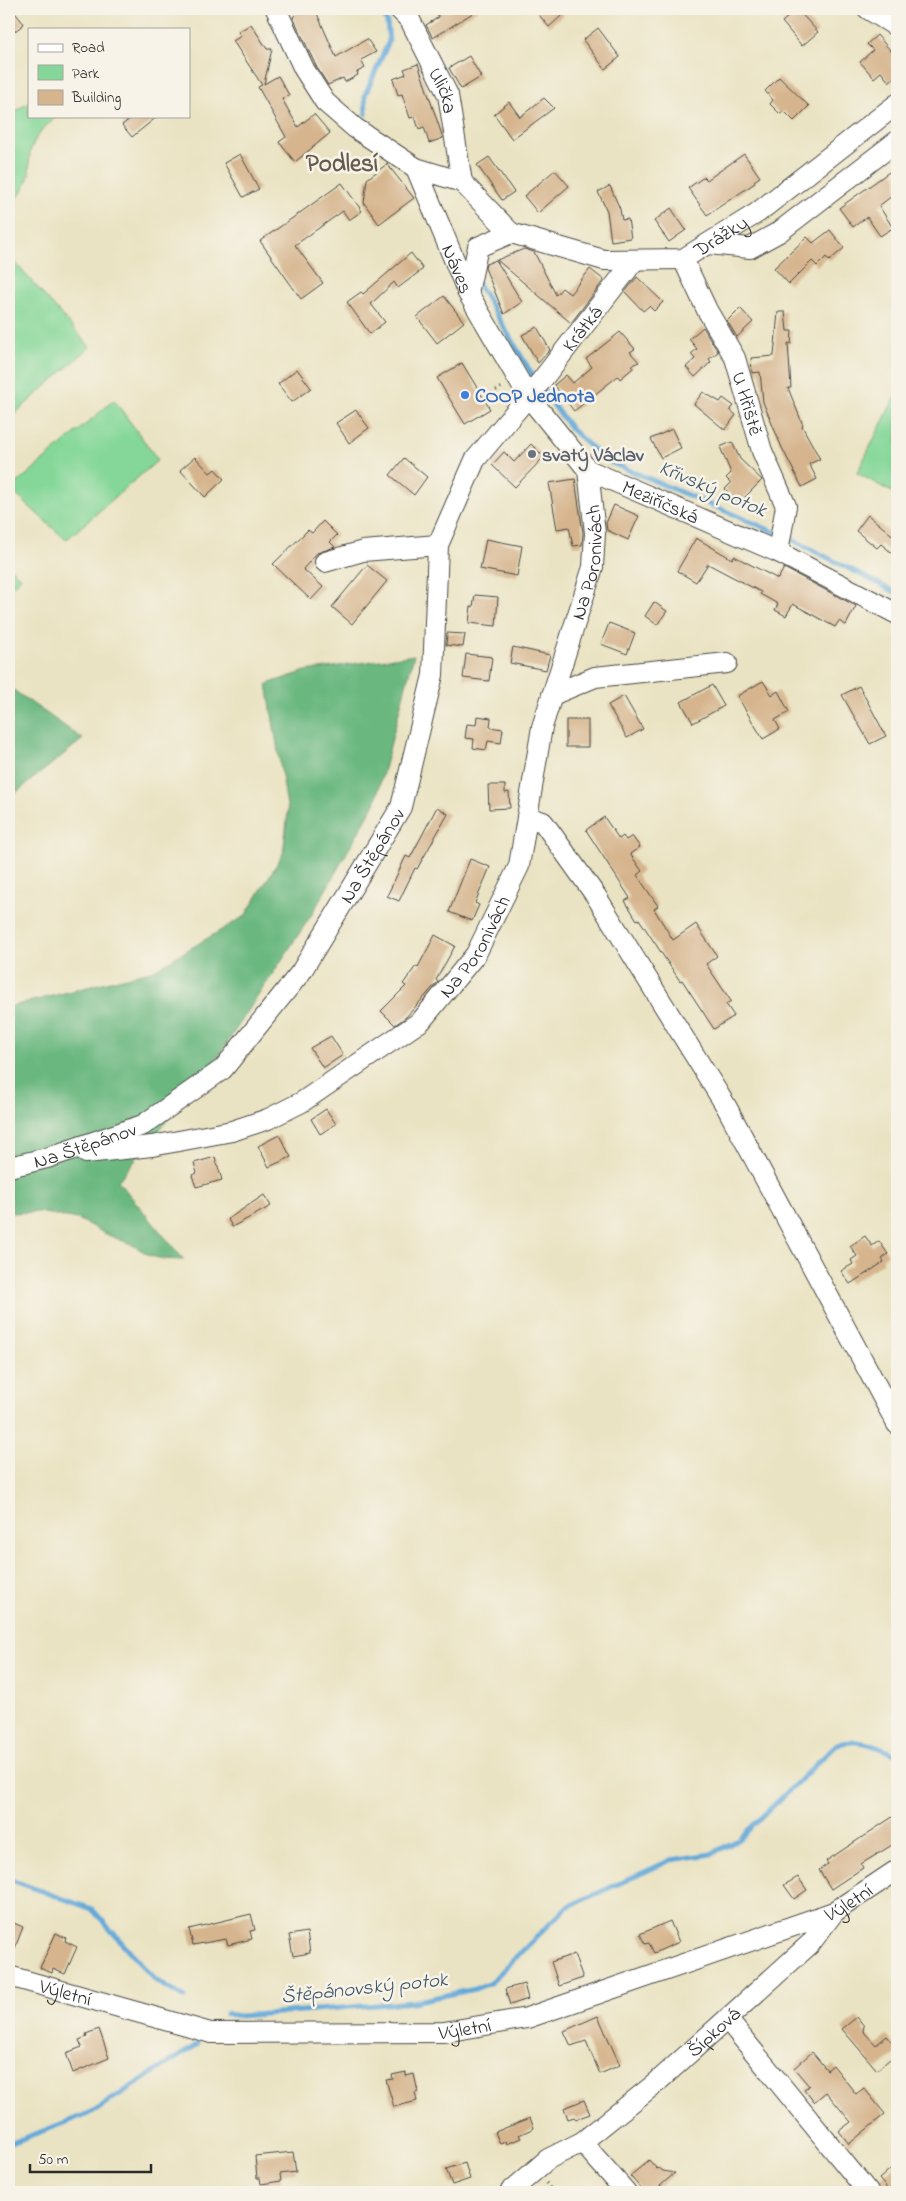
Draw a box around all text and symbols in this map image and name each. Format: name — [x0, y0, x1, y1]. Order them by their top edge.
legend — [28, 28, 190, 118]
text: Road — [72, 37, 105, 59]
text: Park — [72, 63, 100, 85]
street label: Ulička — [419, 63, 463, 116]
text: Building — [71, 87, 121, 110]
district label: Podlesí — [306, 147, 379, 183]
street label: Drážky — [688, 210, 755, 266]
street label: Náves — [432, 240, 479, 299]
street label: Krátká — [557, 300, 611, 359]
street label: U Hřiště — [723, 369, 769, 439]
place label: COOP Jednota — [475, 383, 595, 412]
marker: COOP Jednota — [459, 389, 471, 401]
place label: svatý Václav — [542, 442, 645, 472]
marker: svatý Václav — [526, 448, 538, 460]
water label: Křivský potok — [654, 454, 771, 526]
street label: Meziříčská — [617, 474, 703, 533]
street label: Na Poronivách — [565, 503, 612, 624]
street label: Na Štěpánov — [334, 803, 414, 910]
street label: Na Poronivách — [433, 891, 519, 1005]
street label: Na Štěpánov — [31, 1116, 141, 1178]
street label: Výletní — [820, 1878, 880, 1931]
water label: Štěpánovský potok — [280, 1965, 450, 2013]
street label: Výletní — [35, 1973, 95, 2016]
street label: Šípková — [681, 2001, 748, 2065]
street label: Výletní — [438, 2012, 494, 2049]
scale bar — [30, 2141, 151, 2173]
text: 50 m — [38, 2149, 69, 2171]

